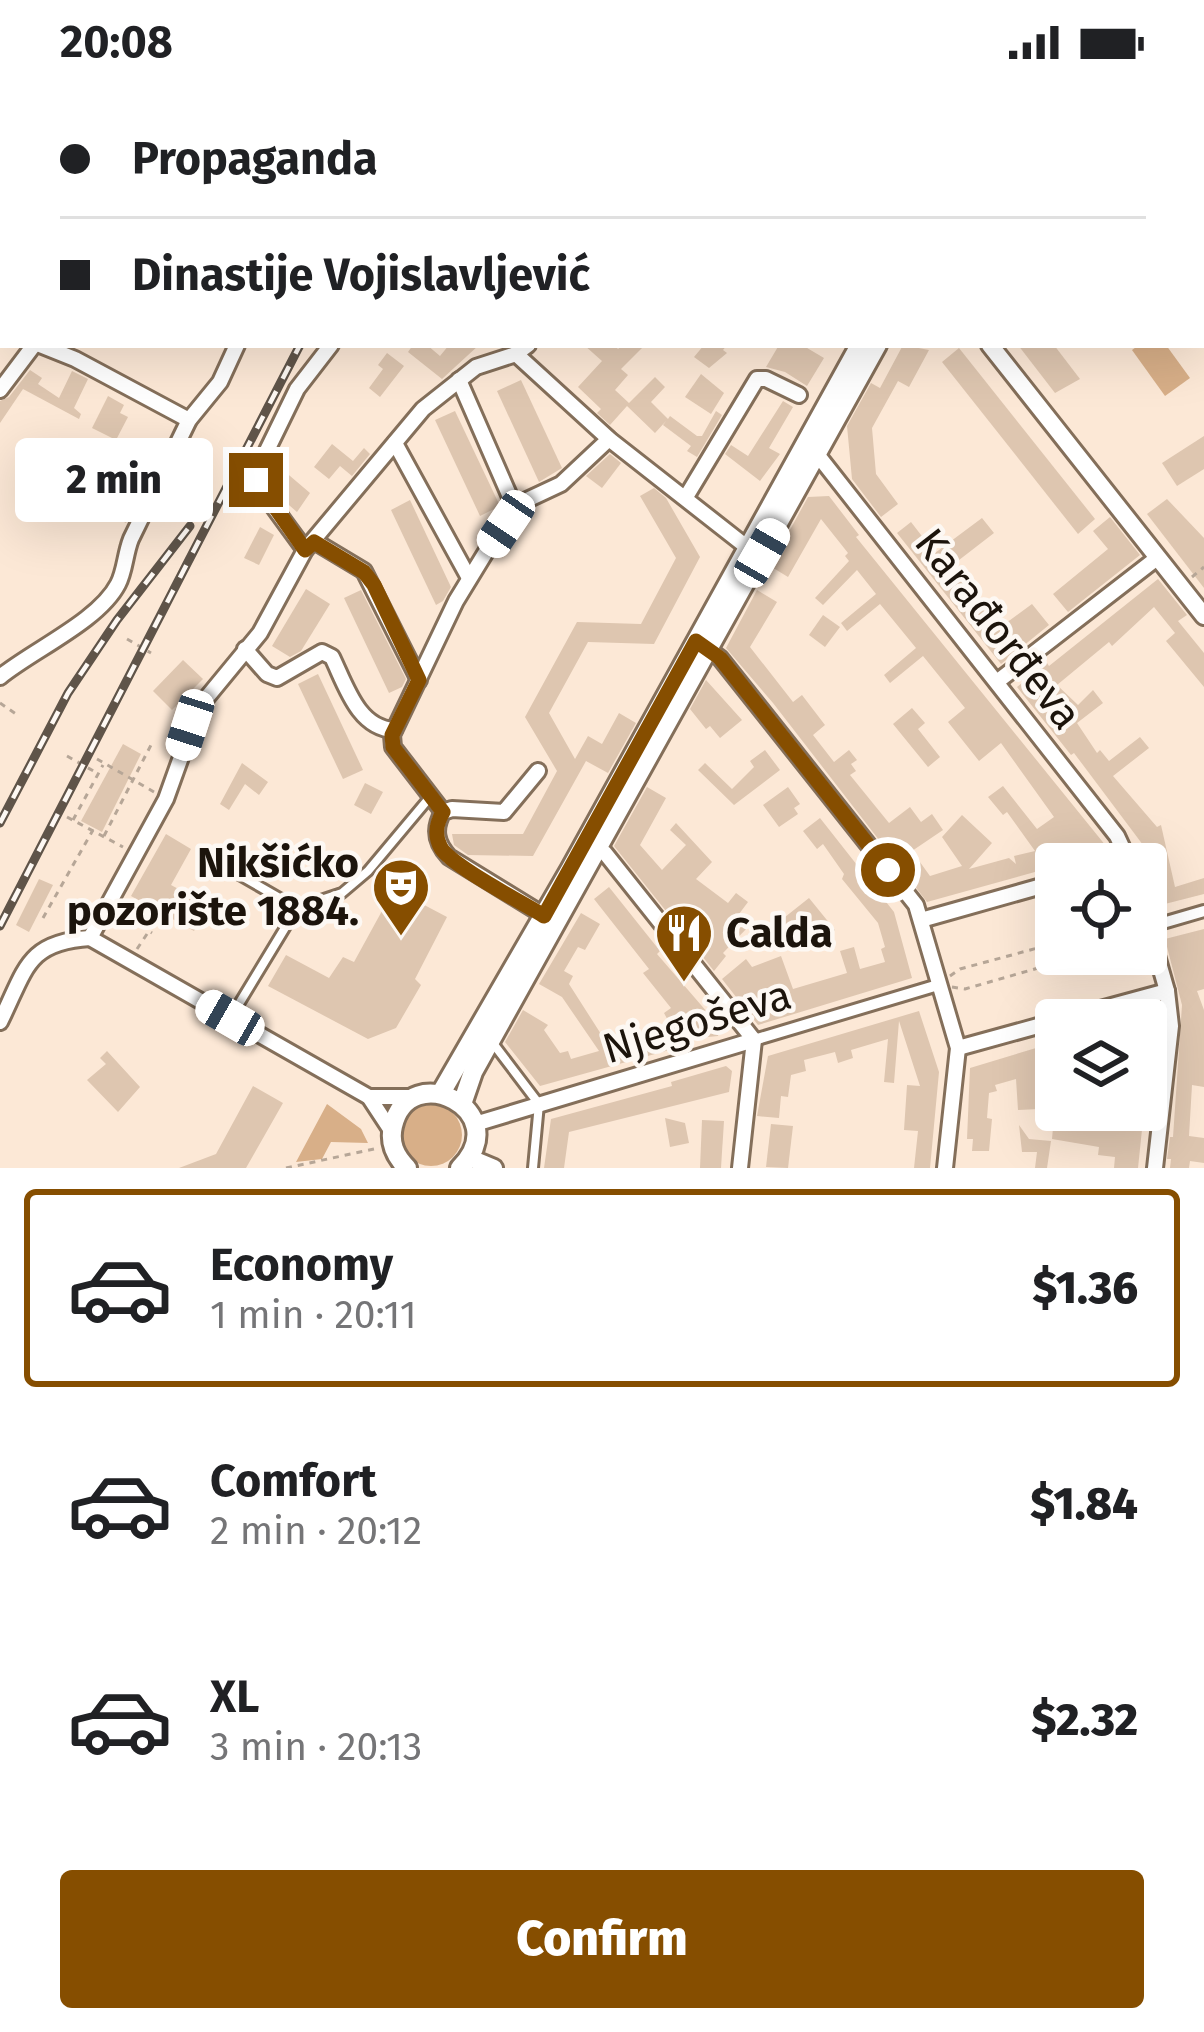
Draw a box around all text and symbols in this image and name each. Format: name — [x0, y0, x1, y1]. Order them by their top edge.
text: 20:08 — [60, 15, 173, 69]
text: Propaganda — [132, 132, 378, 186]
text: Dinastije Vojislavljević — [132, 248, 590, 302]
callout: 2 min — [16, 438, 214, 522]
route end — [229, 453, 283, 507]
text: 2 min — [66, 457, 162, 503]
car — [471, 484, 541, 564]
car — [728, 513, 796, 593]
street label: Karađorđeva — [904, 519, 1092, 739]
car — [162, 685, 218, 765]
place label: Nikšićko pozorište 1884. — [67, 838, 359, 936]
route start — [861, 843, 915, 897]
map controls — [1035, 843, 1167, 1131]
button: locate — [1035, 843, 1167, 975]
theatre icon: Nikšićko pozorište 1884. — [370, 856, 432, 938]
restaurant icon: Calda — [653, 902, 715, 984]
place label: Calda — [726, 908, 833, 958]
street label: Njegoševa — [597, 970, 797, 1074]
car — [190, 984, 270, 1052]
button: layers — [1035, 999, 1167, 1131]
icon: car — [66, 1234, 174, 1342]
text: Economy — [210, 1238, 393, 1292]
text: $1.36 — [1032, 1261, 1138, 1315]
text: 1 min · 20:11 — [210, 1292, 417, 1338]
icon: car — [66, 1450, 174, 1558]
text: Comfort — [210, 1454, 377, 1508]
text: $1.84 — [1030, 1477, 1138, 1531]
text: 2 min · 20:12 — [210, 1508, 422, 1554]
icon: car — [66, 1666, 174, 1774]
text: XL — [210, 1670, 259, 1724]
text: $2.32 — [1032, 1693, 1138, 1747]
text: 3 min · 20:13 — [210, 1724, 422, 1770]
button: Confirm — [60, 1870, 1144, 2008]

